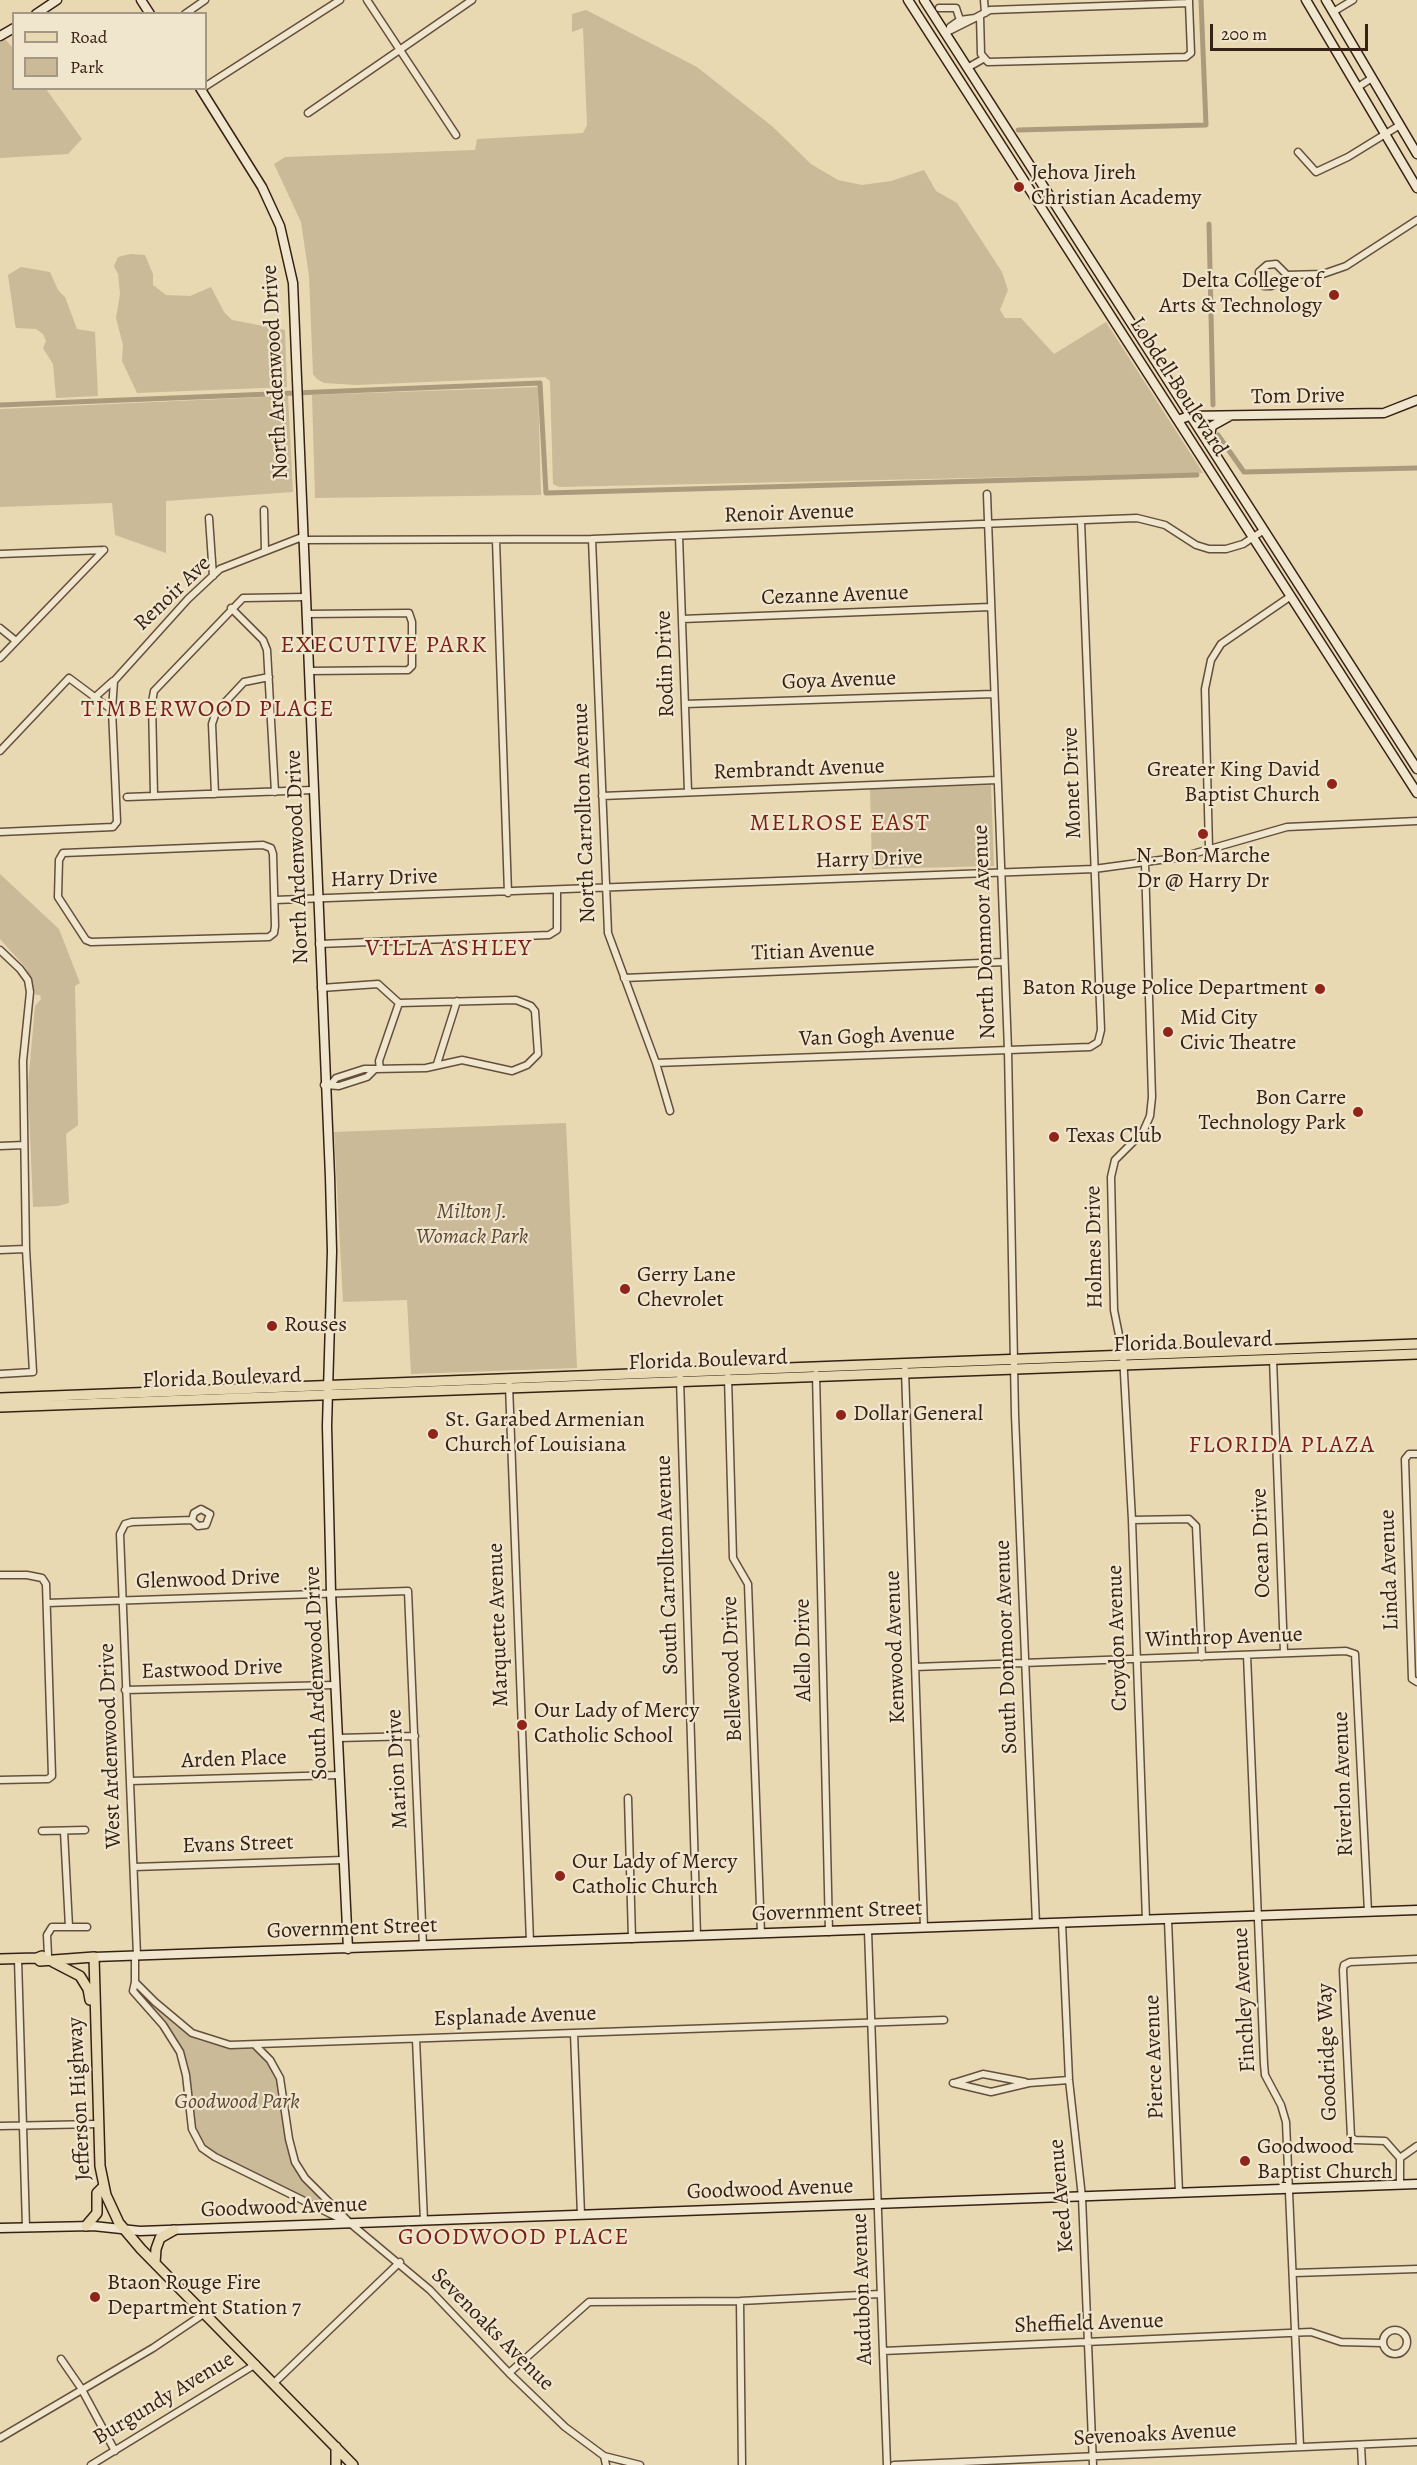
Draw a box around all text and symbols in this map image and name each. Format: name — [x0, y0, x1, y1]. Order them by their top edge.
legend — [12, 12, 207, 90]
scale bar — [1213, 12, 1370, 50]
text: 200 m — [1221, 22, 1267, 46]
text: Road — [70, 25, 107, 49]
text: Park — [70, 55, 104, 79]
place label: Jehova Jireh Christian Academy — [1031, 161, 1201, 212]
marker: Jehova Jireh Christian Academy — [1012, 180, 1026, 194]
street label: North Ardenwood Drive — [257, 264, 295, 480]
place label: Delta College of Arts & Technology — [1159, 269, 1322, 320]
marker: Delta College of Arts & Technology — [1327, 288, 1341, 302]
street label: Lobdell Boulevard — [1123, 312, 1233, 462]
street label: Tom Drive — [1251, 383, 1345, 411]
street label: Renoir Avenue — [724, 499, 854, 529]
street label: Renoir Ave — [129, 551, 217, 637]
street label: Cezanne Avenue — [761, 580, 909, 612]
street label: Rodin Drive — [651, 610, 681, 718]
district label: EXECUTIVE PARK — [280, 632, 488, 660]
street label: Goya Avenue — [781, 666, 897, 696]
district label: TIMBERWOOD PLACE — [81, 696, 335, 724]
street label: North Carrollton Avenue — [568, 702, 602, 924]
street label: Monet Drive — [1058, 727, 1088, 839]
street label: North Ardenwood Drive — [281, 749, 315, 965]
street label: Rembrandt Avenue — [713, 754, 885, 786]
place label: Greater King David Baptist Church — [1147, 758, 1320, 810]
marker: Greater King David Baptist Church — [1325, 777, 1339, 791]
district label: MELROSE EAST — [750, 810, 930, 838]
street label: North Donmoor Avenue — [968, 824, 1002, 1040]
marker: N. Bon Marche Dr @ Harry Dr — [1196, 827, 1210, 841]
place label: N. Bon Marche Dr @ Harry Dr — [1136, 844, 1270, 896]
street label: Harry Drive — [815, 845, 923, 875]
street label: Harry Drive — [330, 864, 438, 894]
district label: VILLA ASHLEY — [365, 935, 533, 963]
street label: Titian Avenue — [751, 937, 875, 967]
place label: Baton Rouge Police Department — [1022, 976, 1308, 1002]
marker: Baton Rouge Police Department — [1313, 982, 1327, 996]
place label: Mid City Civic Theatre — [1180, 1006, 1296, 1058]
street label: Van Gogh Avenue — [799, 1021, 955, 1053]
marker: Mid City Civic Theatre — [1161, 1025, 1175, 1039]
place label: Bon Carre Technology Park — [1199, 1086, 1346, 1138]
marker: Bon Carre Technology Park — [1351, 1105, 1365, 1119]
place label: Texas Club — [1066, 1124, 1162, 1150]
marker: Texas Club — [1047, 1130, 1061, 1144]
street label: Holmes Drive — [1081, 1185, 1109, 1309]
park label: Milton J. Womack Park — [416, 1200, 528, 1252]
place label: Gerry Lane Chevrolet — [637, 1263, 736, 1314]
marker: Gerry Lane Chevrolet — [618, 1282, 632, 1296]
place label: Rouses — [284, 1313, 347, 1339]
marker: Rouses — [265, 1319, 279, 1333]
street label: Florida Boulevard — [1113, 1327, 1273, 1359]
street label: Florida Boulevard — [628, 1345, 788, 1377]
street label: Florida Boulevard — [142, 1363, 302, 1395]
place label: Dollar General — [853, 1402, 983, 1428]
place label: St. Garabed Armenian Church of Louisiana — [445, 1408, 645, 1460]
marker: Dollar General — [834, 1408, 848, 1422]
marker: St. Garabed Armenian Church of Louisiana — [426, 1427, 440, 1441]
district label: FLORIDA PLAZA — [1189, 1432, 1375, 1460]
street label: South Carrollton Avenue — [651, 1455, 685, 1675]
street label: Ocean Drive — [1247, 1488, 1277, 1598]
street label: Linda Avenue — [1375, 1509, 1405, 1631]
street label: South Donmoor Avenue — [990, 1539, 1024, 1755]
street label: Marquette Avenue — [483, 1542, 515, 1708]
street label: Glenwood Drive — [136, 1564, 280, 1596]
street label: Croydon Avenue — [1102, 1564, 1134, 1712]
street label: South Ardenwood Drive — [300, 1566, 334, 1780]
street label: Kenwood Avenue — [880, 1570, 912, 1724]
street label: Bellewood Drive — [717, 1596, 749, 1742]
street label: Alello Drive — [790, 1598, 818, 1702]
street label: Winthrop Avenue — [1145, 1622, 1303, 1654]
street label: West Ardenwood Drive — [94, 1643, 128, 1849]
street label: Eastwood Drive — [141, 1654, 283, 1686]
place label: Our Lady of Mercy Catholic School — [534, 1699, 699, 1750]
street label: Marion Drive — [382, 1708, 414, 1830]
street label: Riverlon Avenue — [1328, 1711, 1360, 1857]
marker: Our Lady of Mercy Catholic School — [515, 1718, 529, 1732]
street label: Arden Place — [181, 1745, 287, 1775]
street label: Evans Street — [182, 1830, 294, 1860]
place label: Our Lady of Mercy Catholic Church — [572, 1850, 737, 1902]
marker: Our Lady of Mercy Catholic Church — [553, 1869, 567, 1883]
street label: Government Street — [751, 1896, 923, 1928]
street label: Government Street — [266, 1913, 438, 1945]
street label: Finchley Avenue — [1228, 1927, 1262, 2073]
street label: Goodridge Way — [1312, 1983, 1344, 2121]
street label: Pierce Avenue — [1140, 1994, 1170, 2120]
street label: Esplanade Avenue — [433, 2001, 597, 2033]
street label: Jefferson Highway — [63, 2016, 97, 2182]
park label: Goodwood Park — [174, 2090, 300, 2116]
place label: Goodwood Baptist Church — [1257, 2135, 1393, 2186]
street label: Keed Avenue — [1044, 2138, 1080, 2254]
marker: Goodwood Baptist Church — [1238, 2154, 1252, 2168]
street label: Goodwood Avenue — [686, 2174, 854, 2206]
street label: Goodwood Avenue — [200, 2192, 368, 2224]
street label: Audubon Avenue — [847, 2213, 879, 2365]
district label: GOODWOOD PLACE — [398, 2224, 630, 2252]
street label: Sevenoaks Avenue — [425, 2263, 559, 2397]
place label: Btaon Rouge Fire Department Station 7 — [107, 2271, 301, 2322]
marker: Btaon Rouge Fire Department Station 7 — [88, 2290, 102, 2304]
street label: Sheffield Avenue — [1014, 2308, 1164, 2340]
street label: Burgundy Avenue — [89, 2346, 239, 2452]
street label: Sevenoaks Avenue — [1073, 2418, 1237, 2452]

